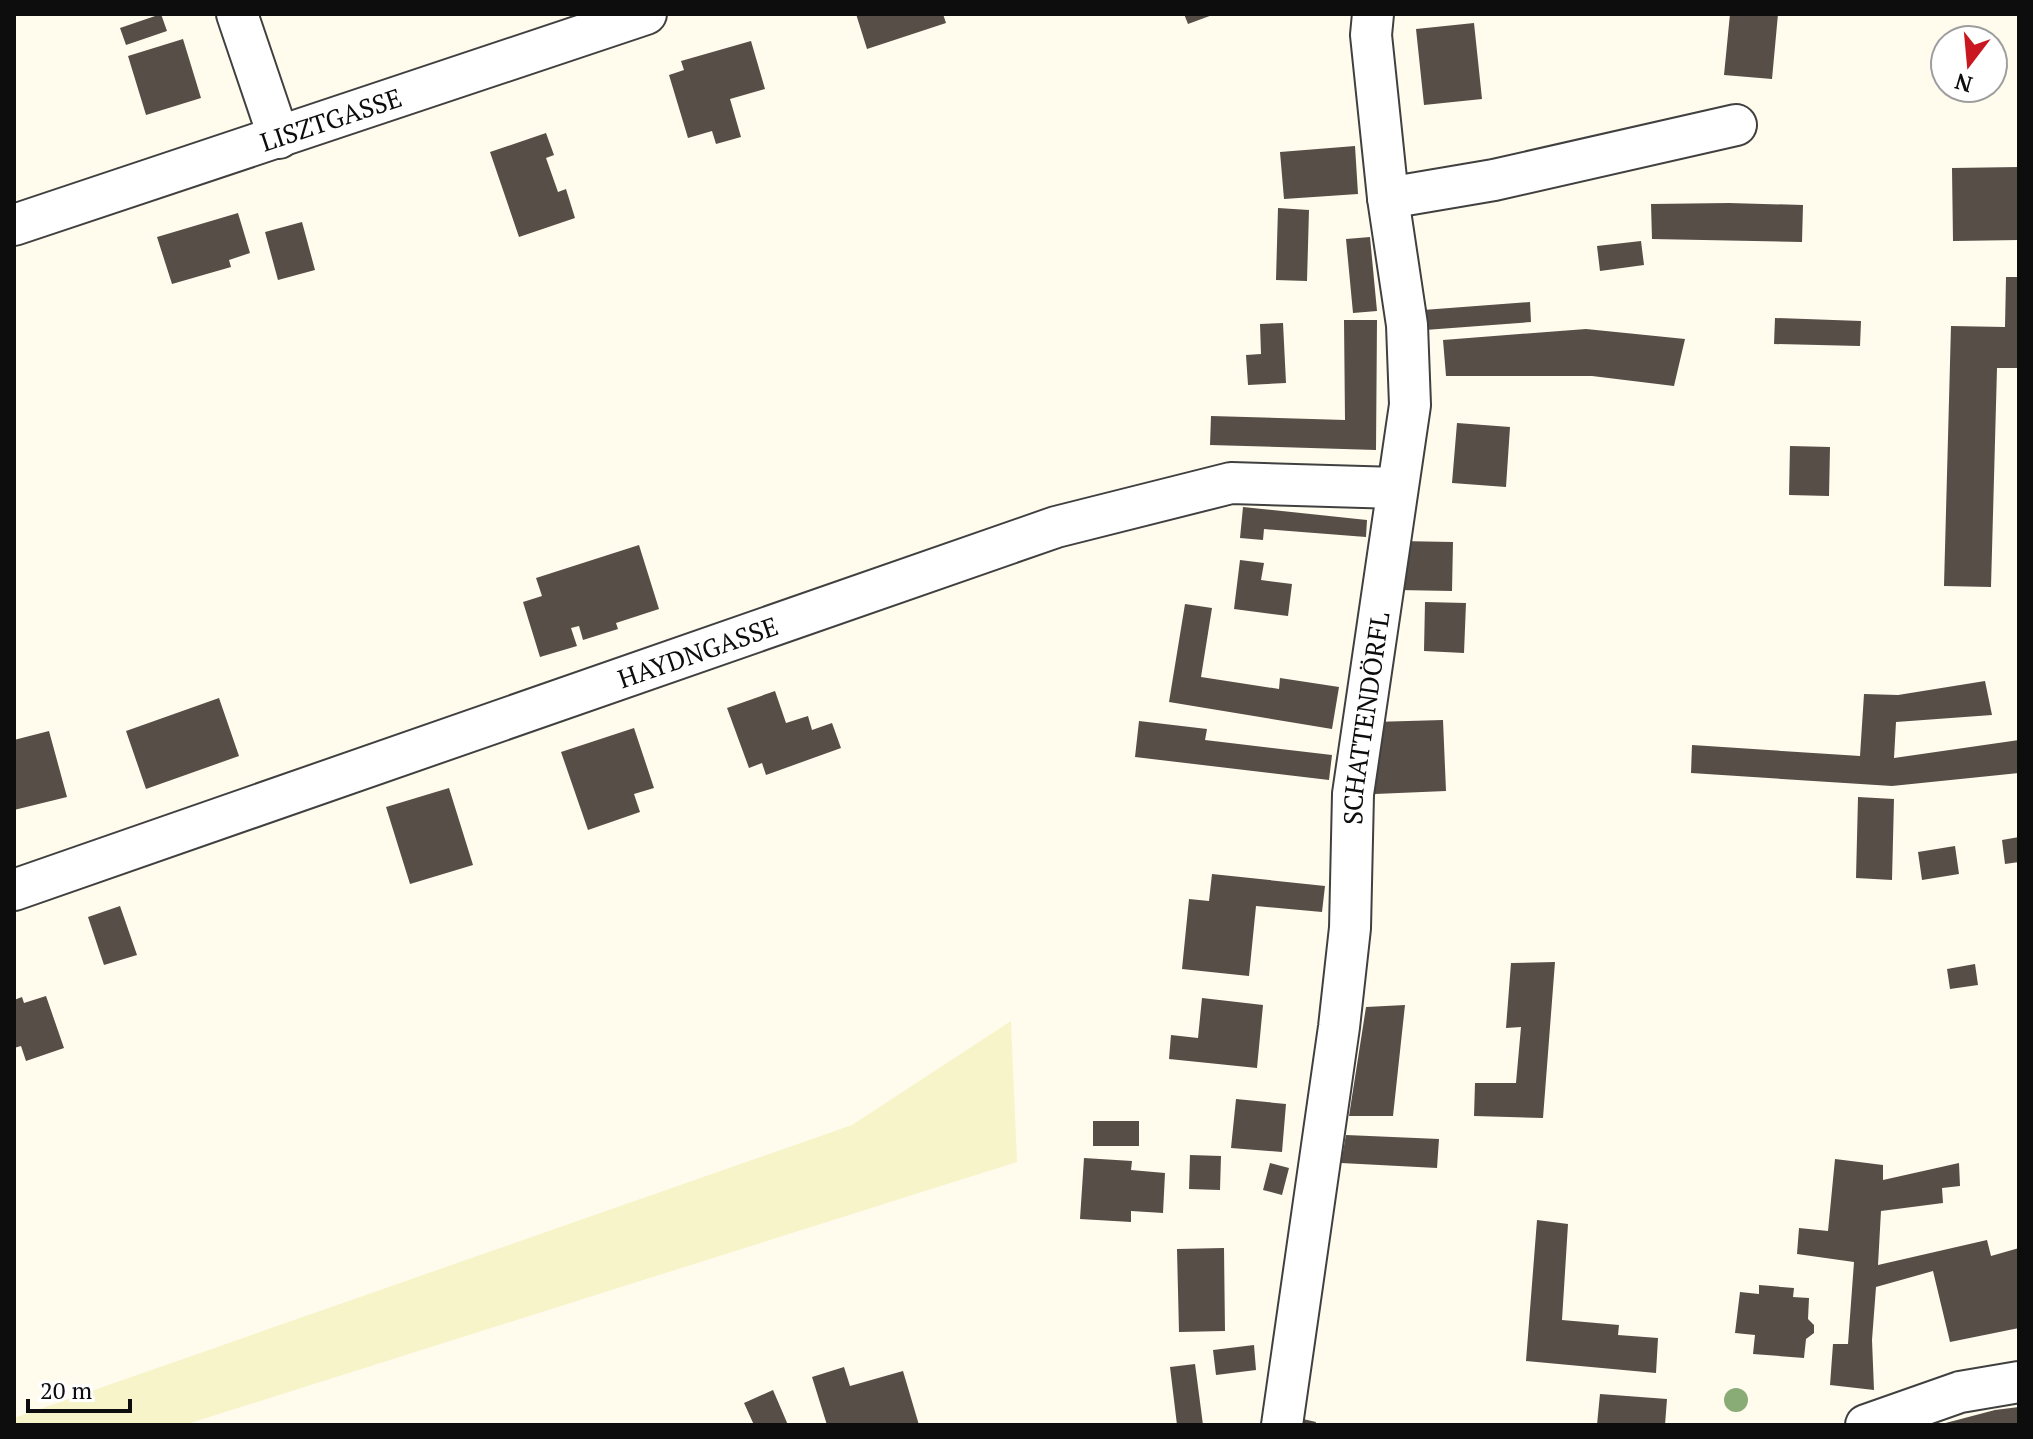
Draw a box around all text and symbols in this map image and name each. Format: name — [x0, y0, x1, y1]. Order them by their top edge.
north arrow — [1929, 24, 2009, 104]
text: N — [1951, 67, 1975, 100]
street label: LISZTGASSE — [256, 80, 406, 159]
street label: HAYDNGASSE — [613, 608, 782, 695]
street label: SCHATTENDÖRFL — [1335, 610, 1396, 825]
scale bar — [28, 1363, 130, 1413]
text: 20 m — [40, 1374, 92, 1406]

